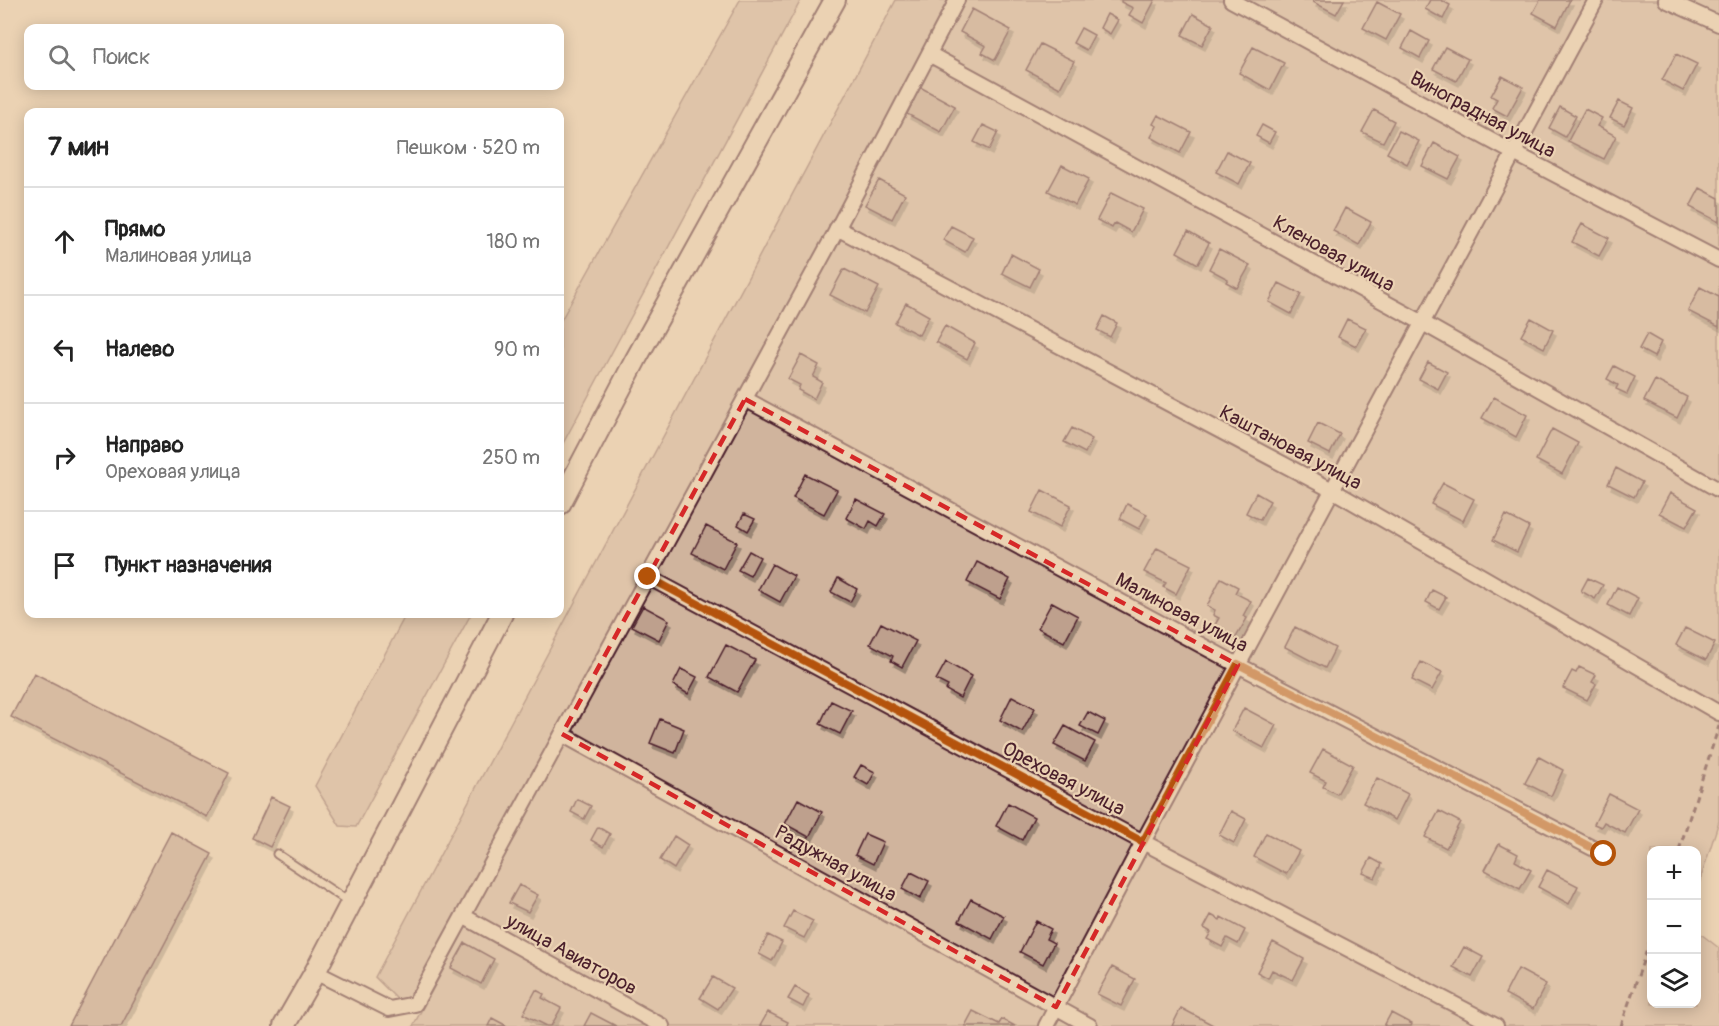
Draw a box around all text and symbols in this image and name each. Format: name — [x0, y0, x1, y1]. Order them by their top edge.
search box — [24, 24, 564, 90]
icon: search — [45, 41, 78, 74]
text: Поиск — [93, 43, 150, 71]
street label: Виноградная улица — [1406, 66, 1560, 163]
text: 7 мин — [48, 131, 109, 163]
text: Пешком · 520 m — [397, 135, 540, 160]
street label: Кленовая улица — [1269, 210, 1399, 297]
text: Прямо — [105, 215, 165, 243]
icon: ahead — [48, 225, 81, 258]
text: 180 m — [486, 229, 540, 254]
text: Малиновая улица — [105, 243, 252, 268]
icon: left — [48, 333, 81, 366]
text: Налево — [105, 335, 174, 363]
text: 90 m — [494, 337, 540, 362]
street label: Каштановая улица — [1215, 399, 1366, 495]
text: Направо — [105, 431, 184, 459]
icon: right — [48, 441, 81, 474]
text: 250 m — [482, 445, 540, 470]
text: Ореховая улица — [105, 459, 240, 484]
icon: arrive — [48, 549, 81, 582]
text: Пункт назначения — [105, 551, 272, 579]
route end — [634, 563, 660, 589]
street label: Малиновая улица — [1111, 567, 1252, 658]
street label: Ореховая улица — [998, 736, 1129, 821]
street label: Радужная улица — [770, 820, 901, 907]
route start — [1590, 840, 1616, 866]
map controls — [1647, 846, 1701, 1008]
button: + — [1647, 846, 1701, 900]
button: − — [1647, 900, 1701, 954]
street label: улица Авиаторов — [501, 908, 642, 1001]
button: layers — [1647, 954, 1701, 1008]

